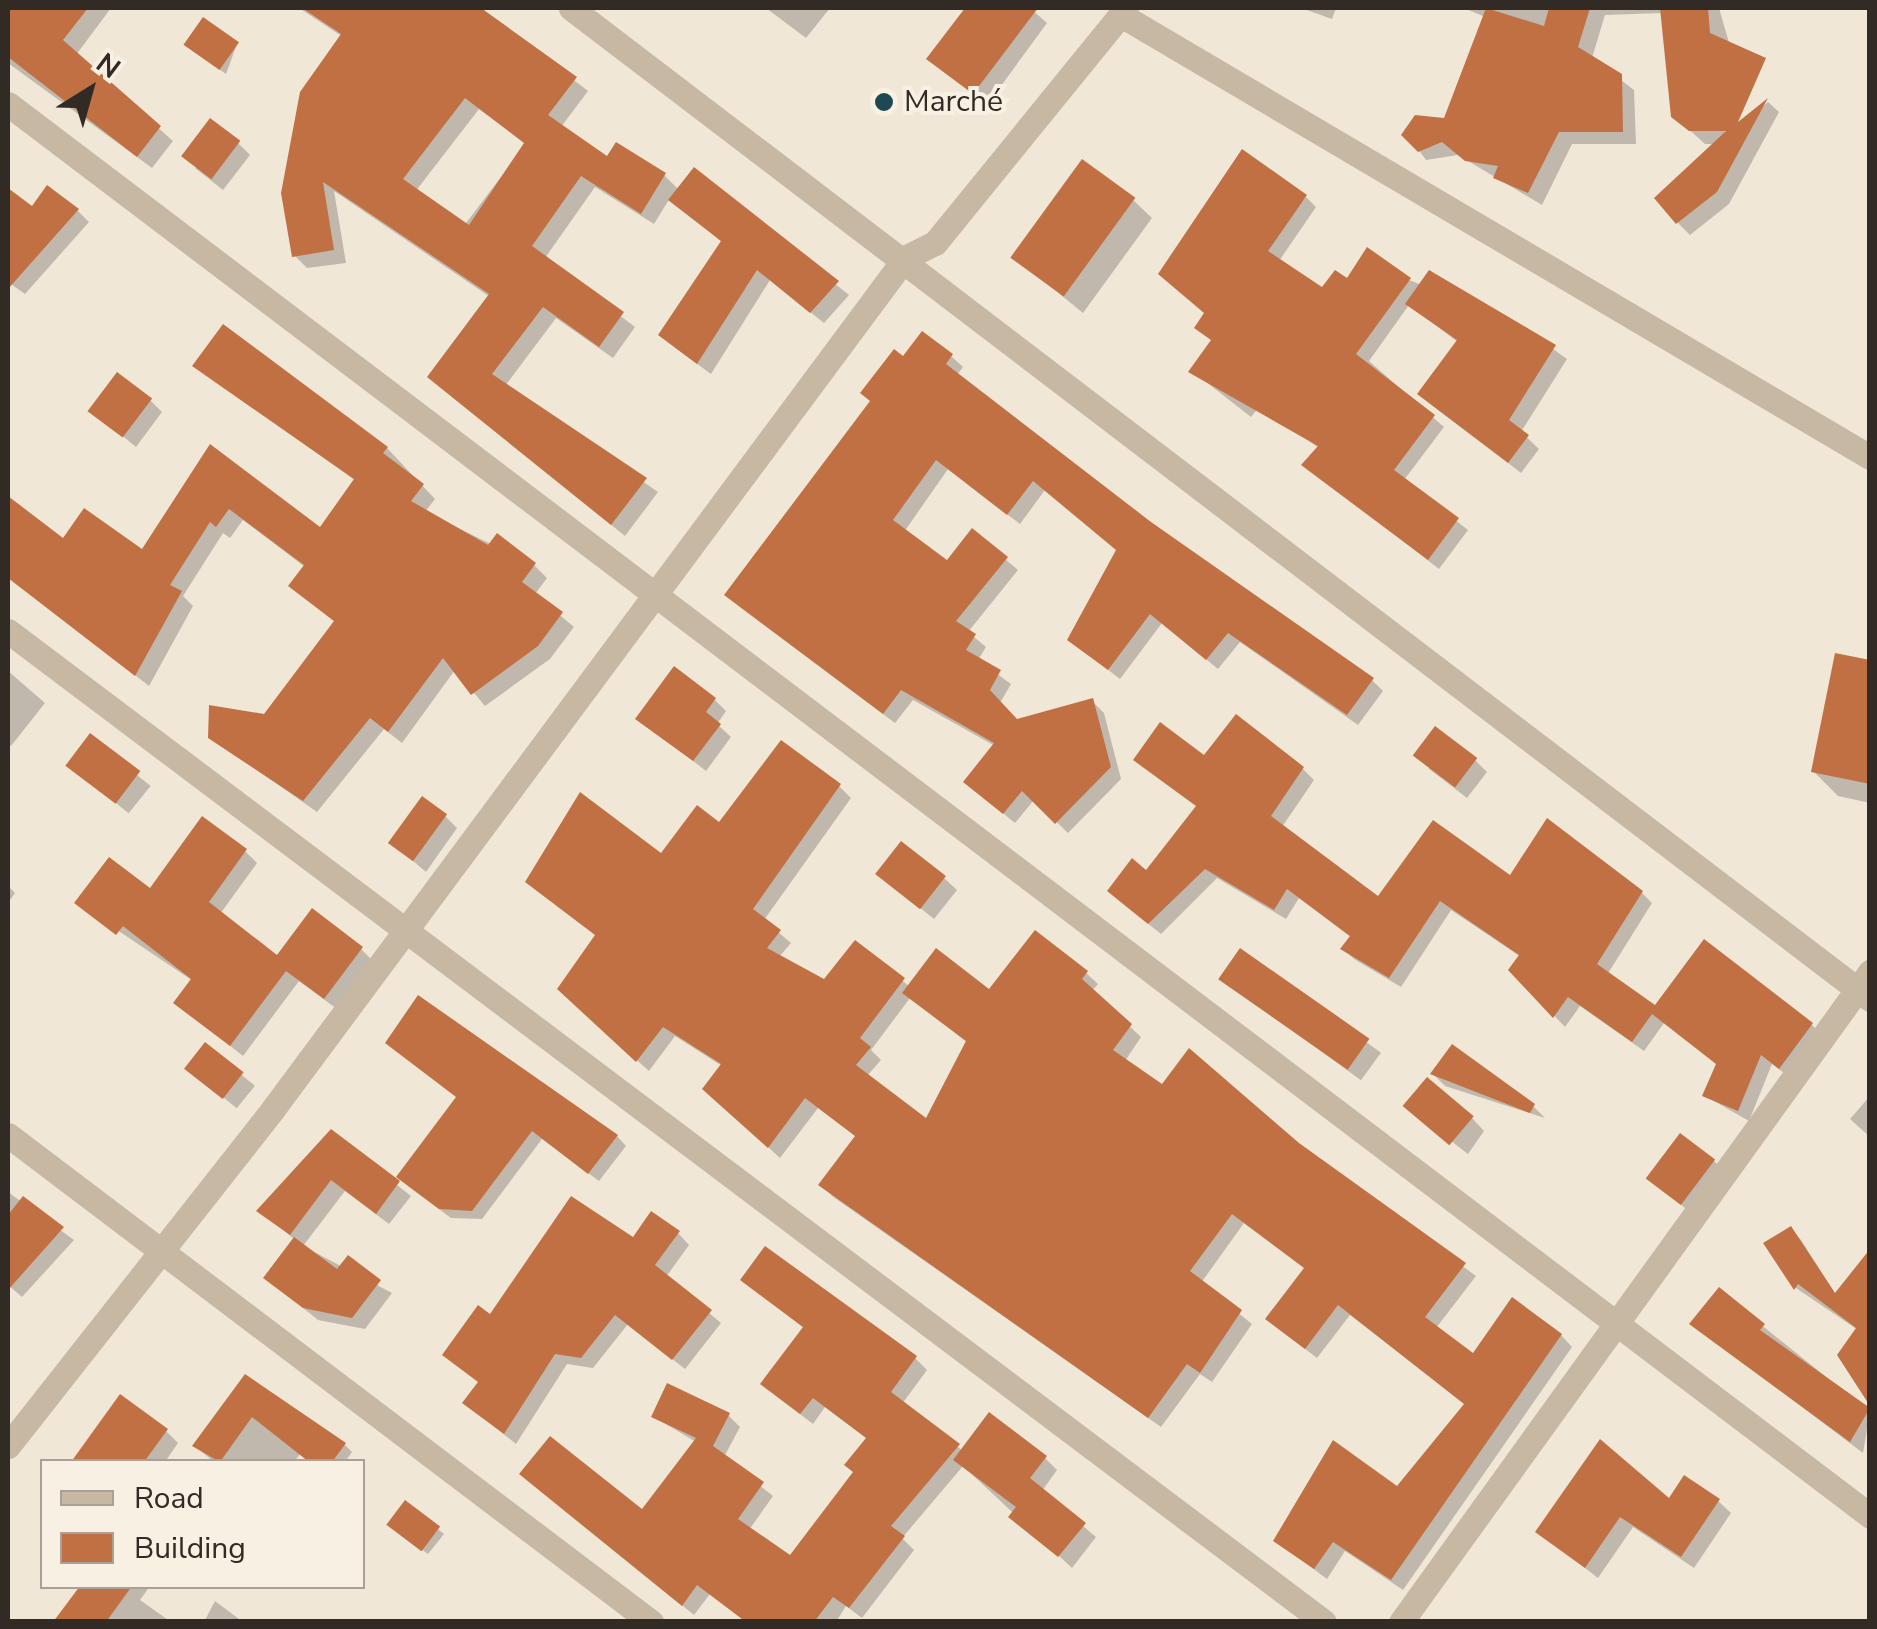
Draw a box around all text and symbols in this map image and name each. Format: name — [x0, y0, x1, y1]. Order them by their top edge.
north arrow — [40, 40, 140, 140]
text: N — [88, 45, 128, 88]
place label: Marché — [904, 84, 1003, 120]
marker: Marché — [873, 91, 895, 113]
legend — [40, 1459, 365, 1589]
text: Road — [134, 1478, 204, 1519]
text: Building — [134, 1528, 246, 1569]

